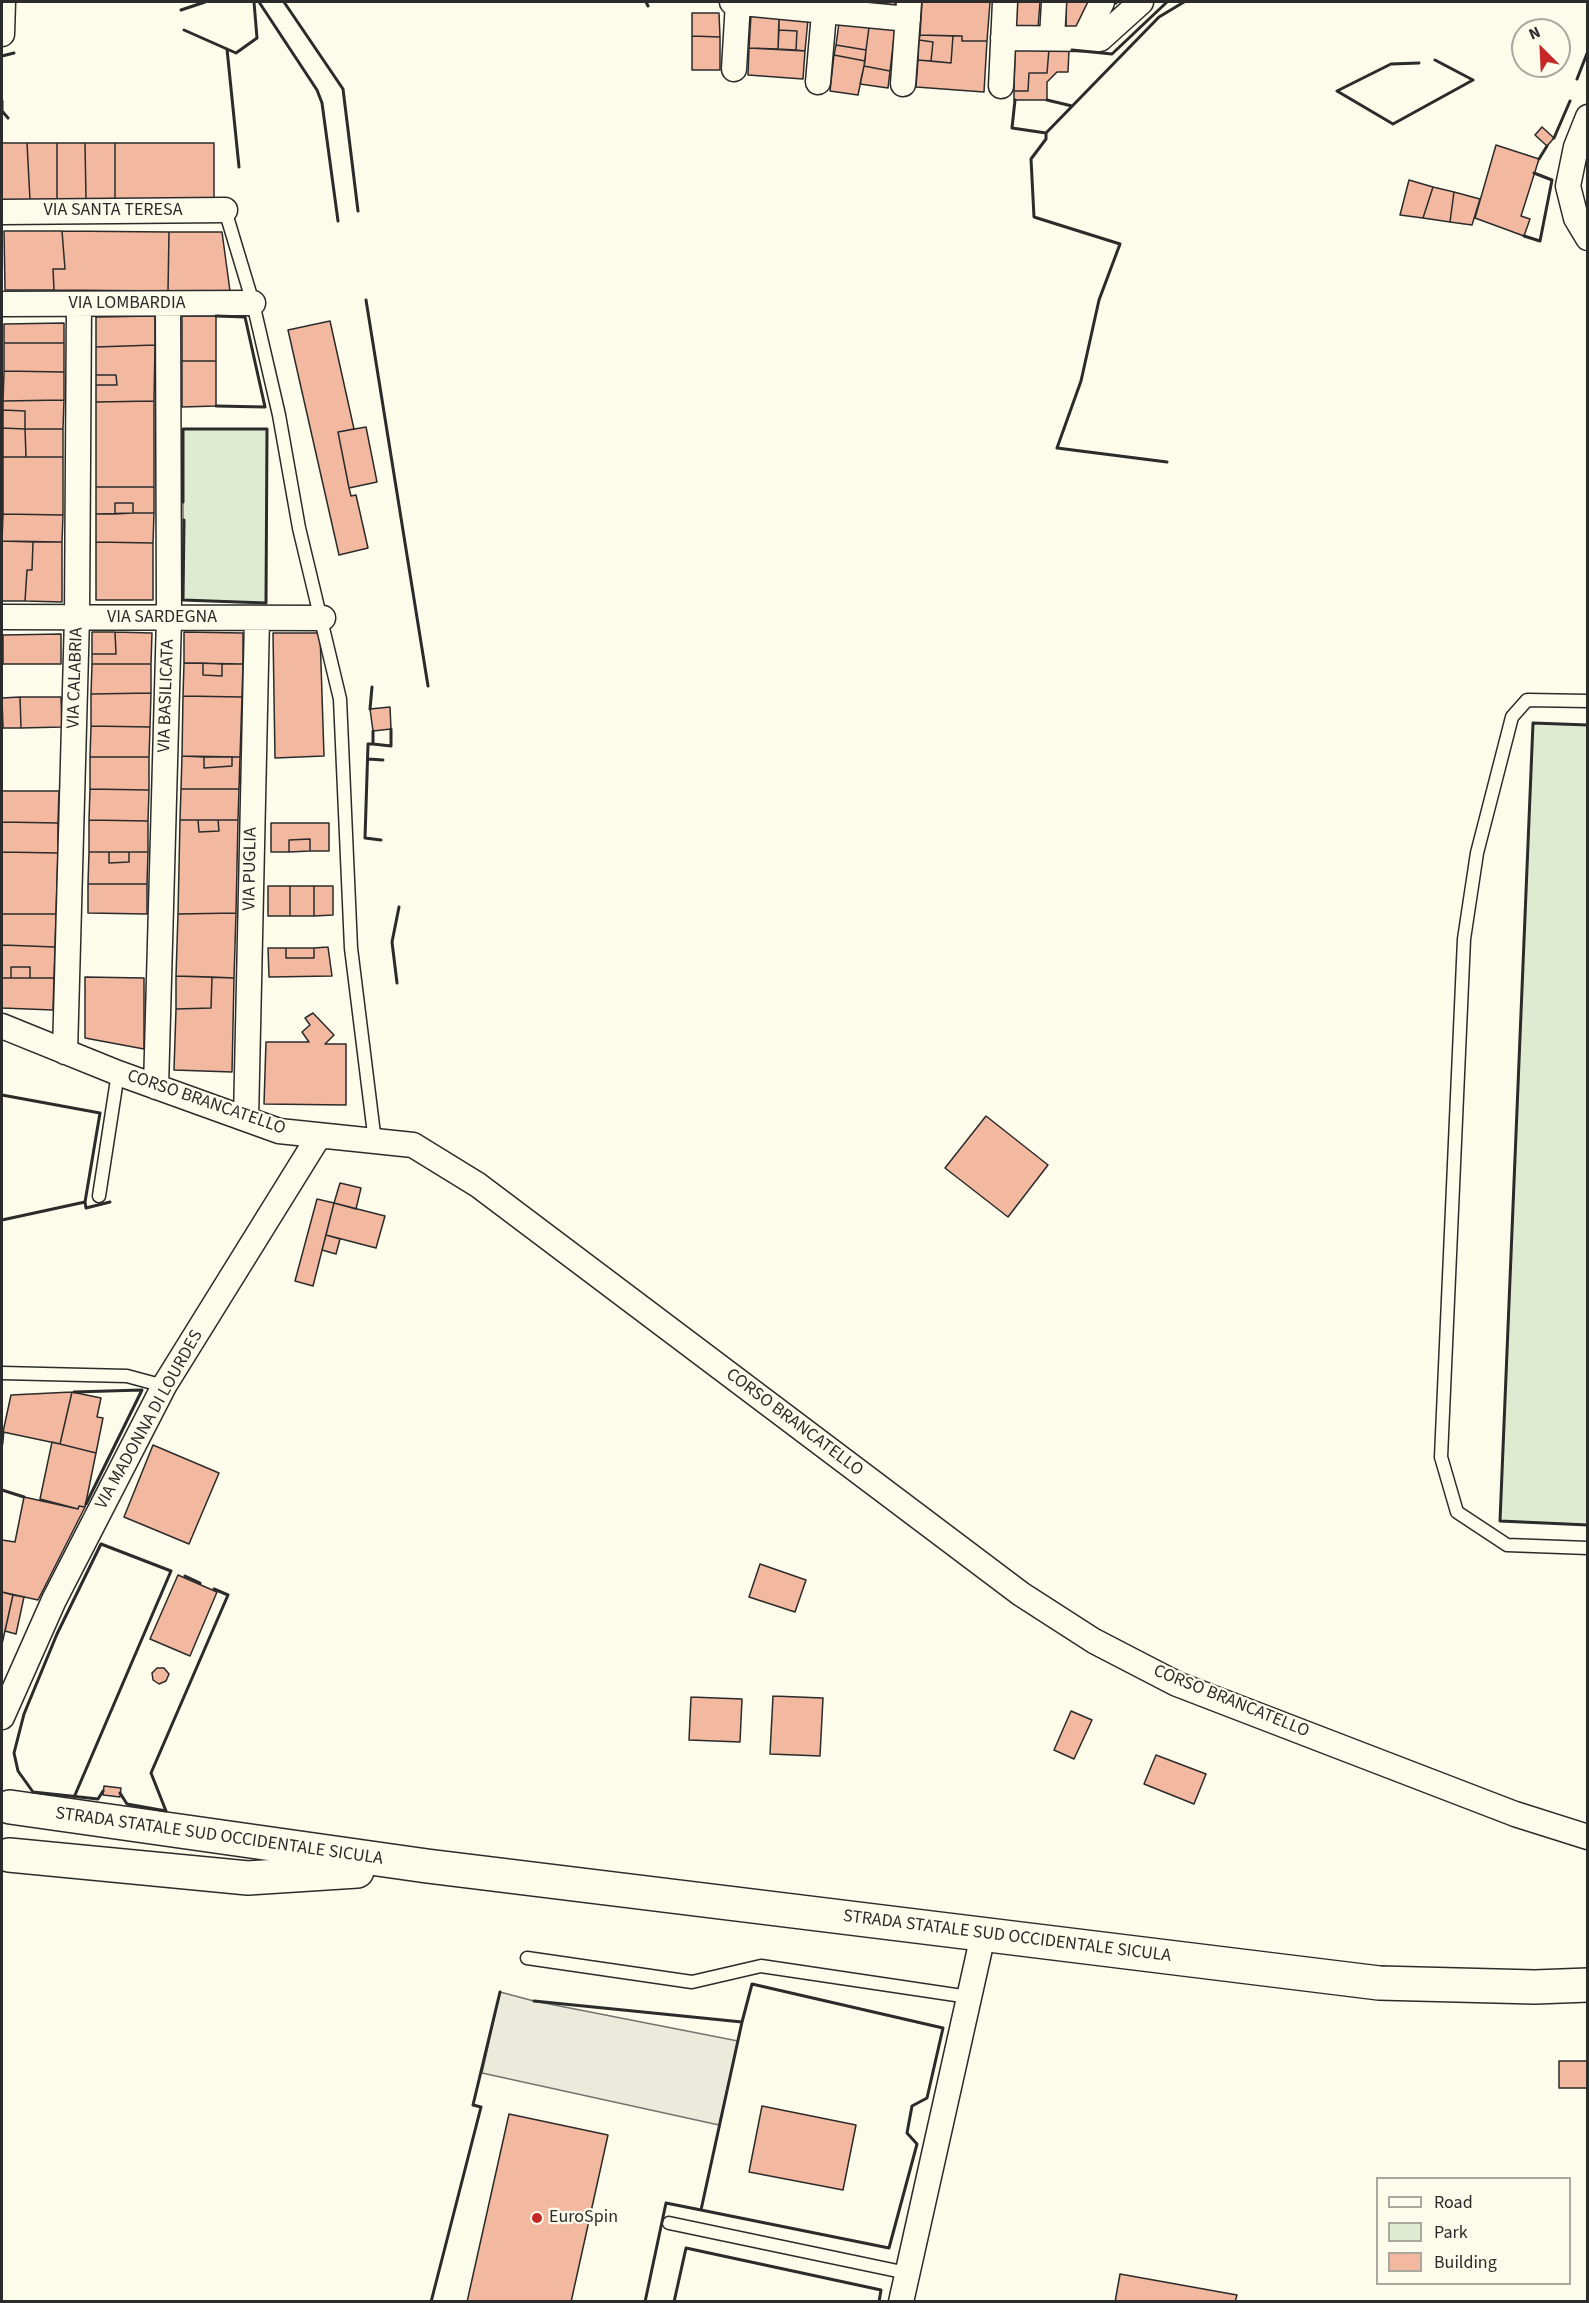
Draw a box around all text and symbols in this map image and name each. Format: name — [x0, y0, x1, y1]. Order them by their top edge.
north arrow — [1511, 18, 1571, 78]
text: N — [1525, 21, 1544, 46]
street label: VIA SANTA TERESA — [44, 200, 182, 222]
street label: VIA LOMBARDIA — [69, 293, 185, 315]
street label: VIA SARDEGNA — [107, 607, 217, 629]
street label: VIA CALABRIA — [63, 627, 89, 729]
street label: VIA BASILICATA — [154, 639, 180, 753]
street label: VIA PUGLIA — [239, 827, 263, 911]
street label: CORSO BRANCATELLO — [124, 1066, 288, 1140]
street label: VIA MADONNA DI LOURDES — [92, 1327, 208, 1513]
street label: CORSO BRANCATELLO — [721, 1364, 867, 1482]
street label: CORSO BRANCATELLO — [1150, 1661, 1312, 1743]
street label: STRADA STATALE SUD OCCIDENTALE SICULA — [54, 1803, 384, 1871]
street label: STRADA STATALE SUD OCCIDENTALE SICULA — [842, 1906, 1172, 1968]
legend — [1376, 2177, 1571, 2285]
text: Road — [1434, 2190, 1473, 2215]
place label: EuroSpin — [549, 2207, 618, 2229]
marker: EuroSpin — [530, 2211, 544, 2225]
text: Park — [1434, 2220, 1468, 2245]
text: Building — [1434, 2250, 1497, 2275]

